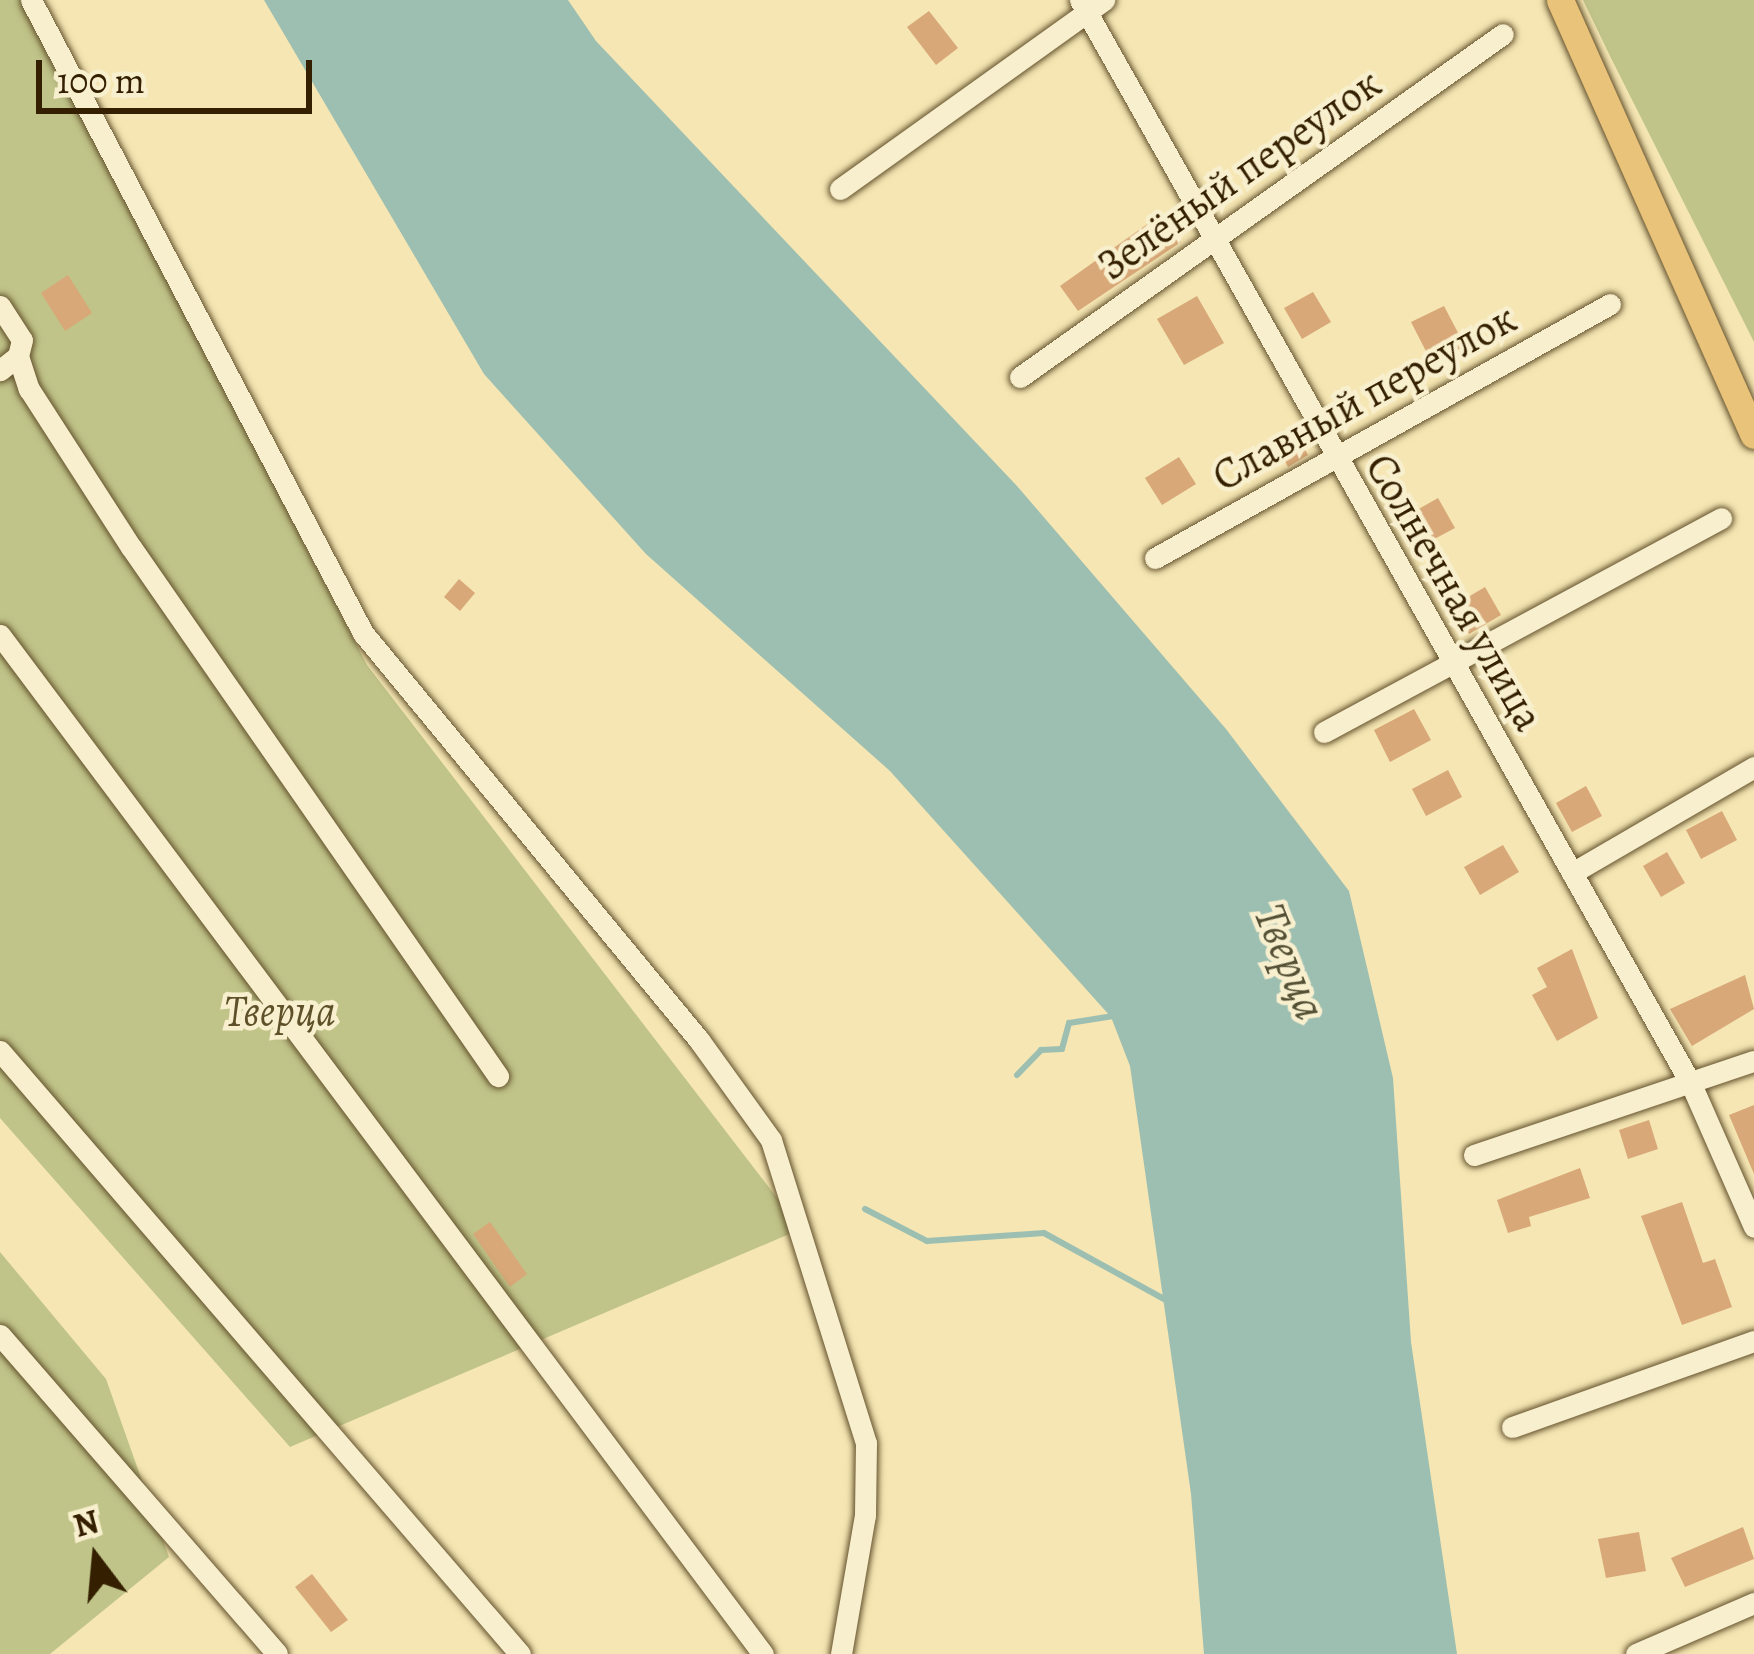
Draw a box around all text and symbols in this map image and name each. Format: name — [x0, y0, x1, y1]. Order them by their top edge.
scale bar — [42, 36, 318, 110]
text: 100 m — [57, 56, 145, 105]
street label: Зелёный переулок — [1088, 58, 1390, 290]
street label: Славный переулок — [1204, 293, 1524, 501]
street label: Солнечная улица — [1355, 445, 1555, 739]
water label: Тверца — [1243, 897, 1337, 1027]
park label: Тверца — [224, 986, 336, 1036]
north arrow — [36, 1498, 156, 1618]
text: N — [68, 1498, 104, 1548]

